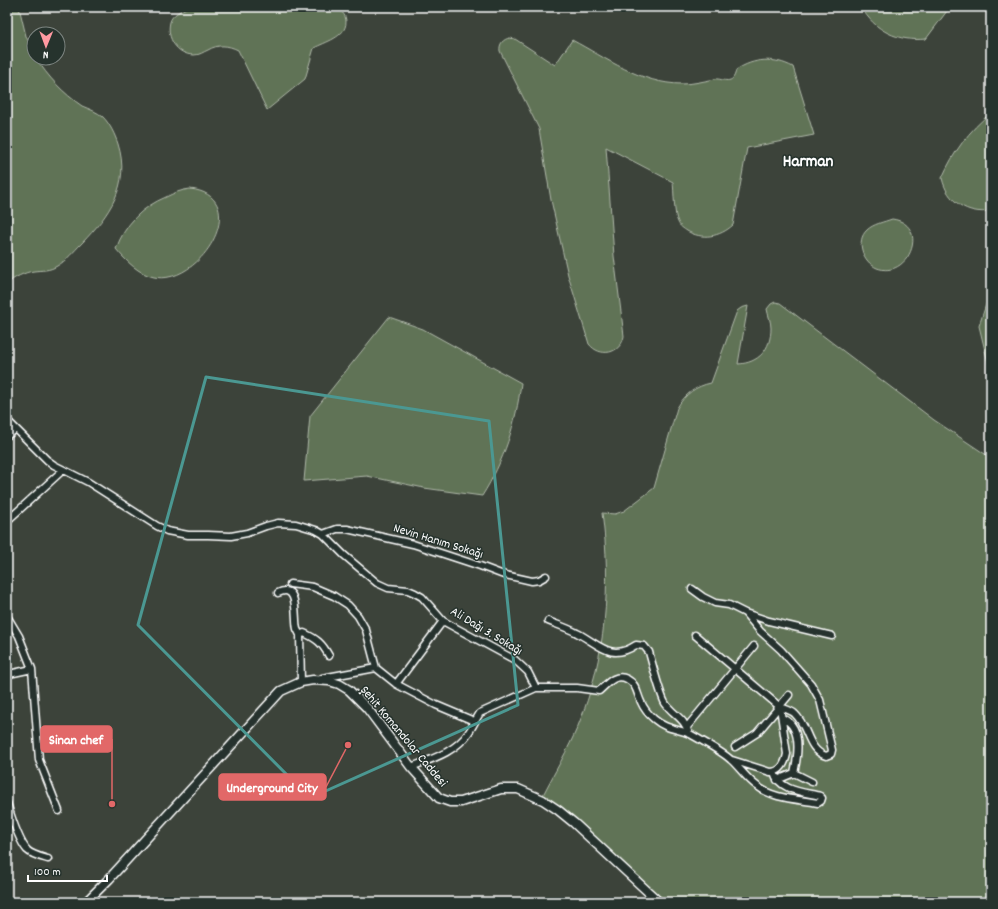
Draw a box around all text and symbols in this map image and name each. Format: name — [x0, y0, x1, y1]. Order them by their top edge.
north arrow — [26, 26, 66, 66]
text: N — [42, 46, 49, 62]
district label: Harman — [783, 151, 833, 175]
street label: Nevin Hanım Sokağı — [391, 519, 485, 565]
street label: Ali Dağı 3. Sokağı — [446, 603, 526, 661]
street label: Şehit Komandolar Caddesi — [355, 682, 452, 792]
callout: Sinan chef — [41, 726, 112, 752]
text: Sinan chef — [49, 731, 104, 751]
callout: Underground City — [219, 774, 326, 800]
text: Underground City — [226, 779, 319, 799]
scale bar — [28, 857, 107, 883]
text: 100 m — [34, 864, 61, 881]

